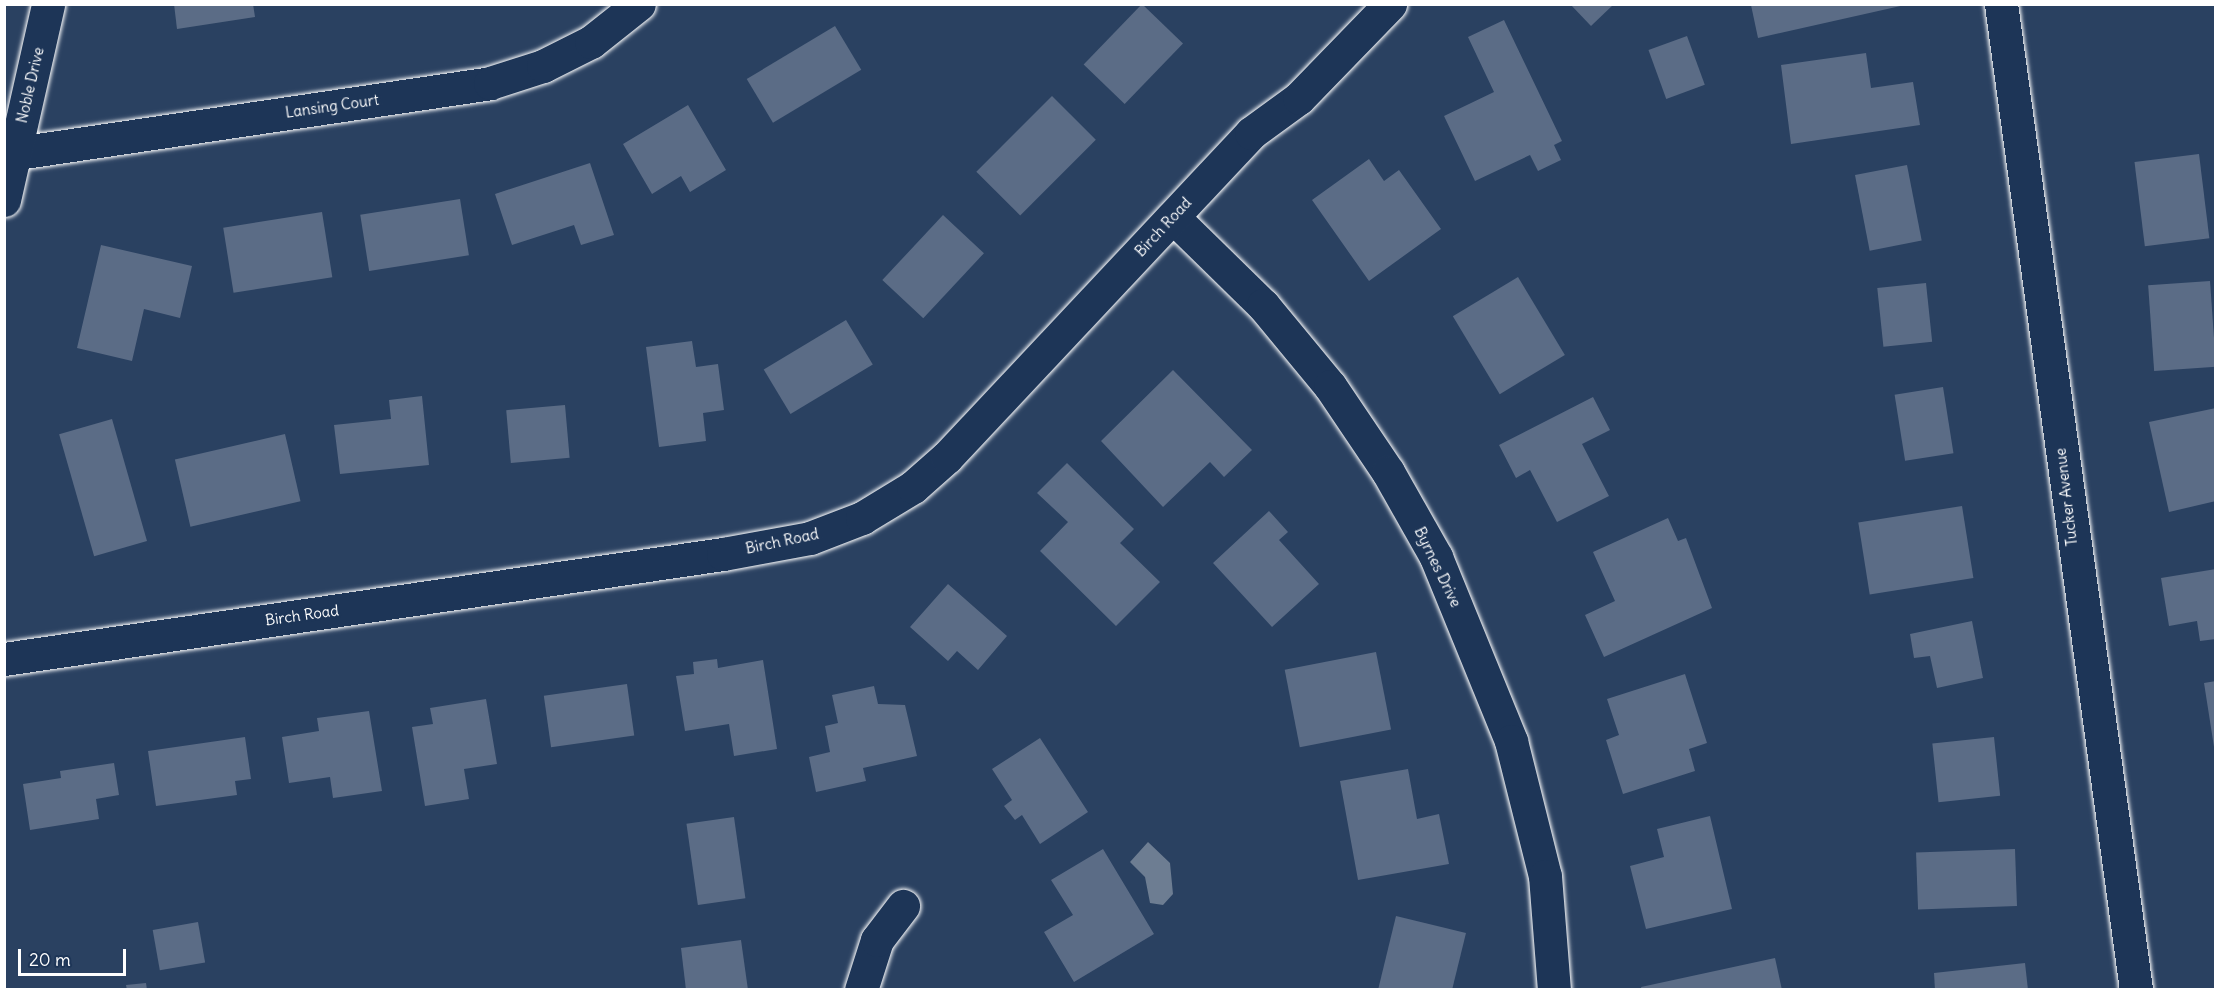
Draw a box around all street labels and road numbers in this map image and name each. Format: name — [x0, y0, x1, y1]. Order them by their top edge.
street label: Noble Drive — [13, 45, 47, 125]
street label: Lansing Court — [284, 91, 380, 121]
street label: Birch Road — [1131, 194, 1195, 260]
street label: Tucker Avenue — [2051, 447, 2081, 547]
street label: Birch Road — [744, 524, 820, 558]
street label: Byrnes Drive — [1411, 524, 1465, 610]
street label: Birch Road — [264, 601, 340, 629]

